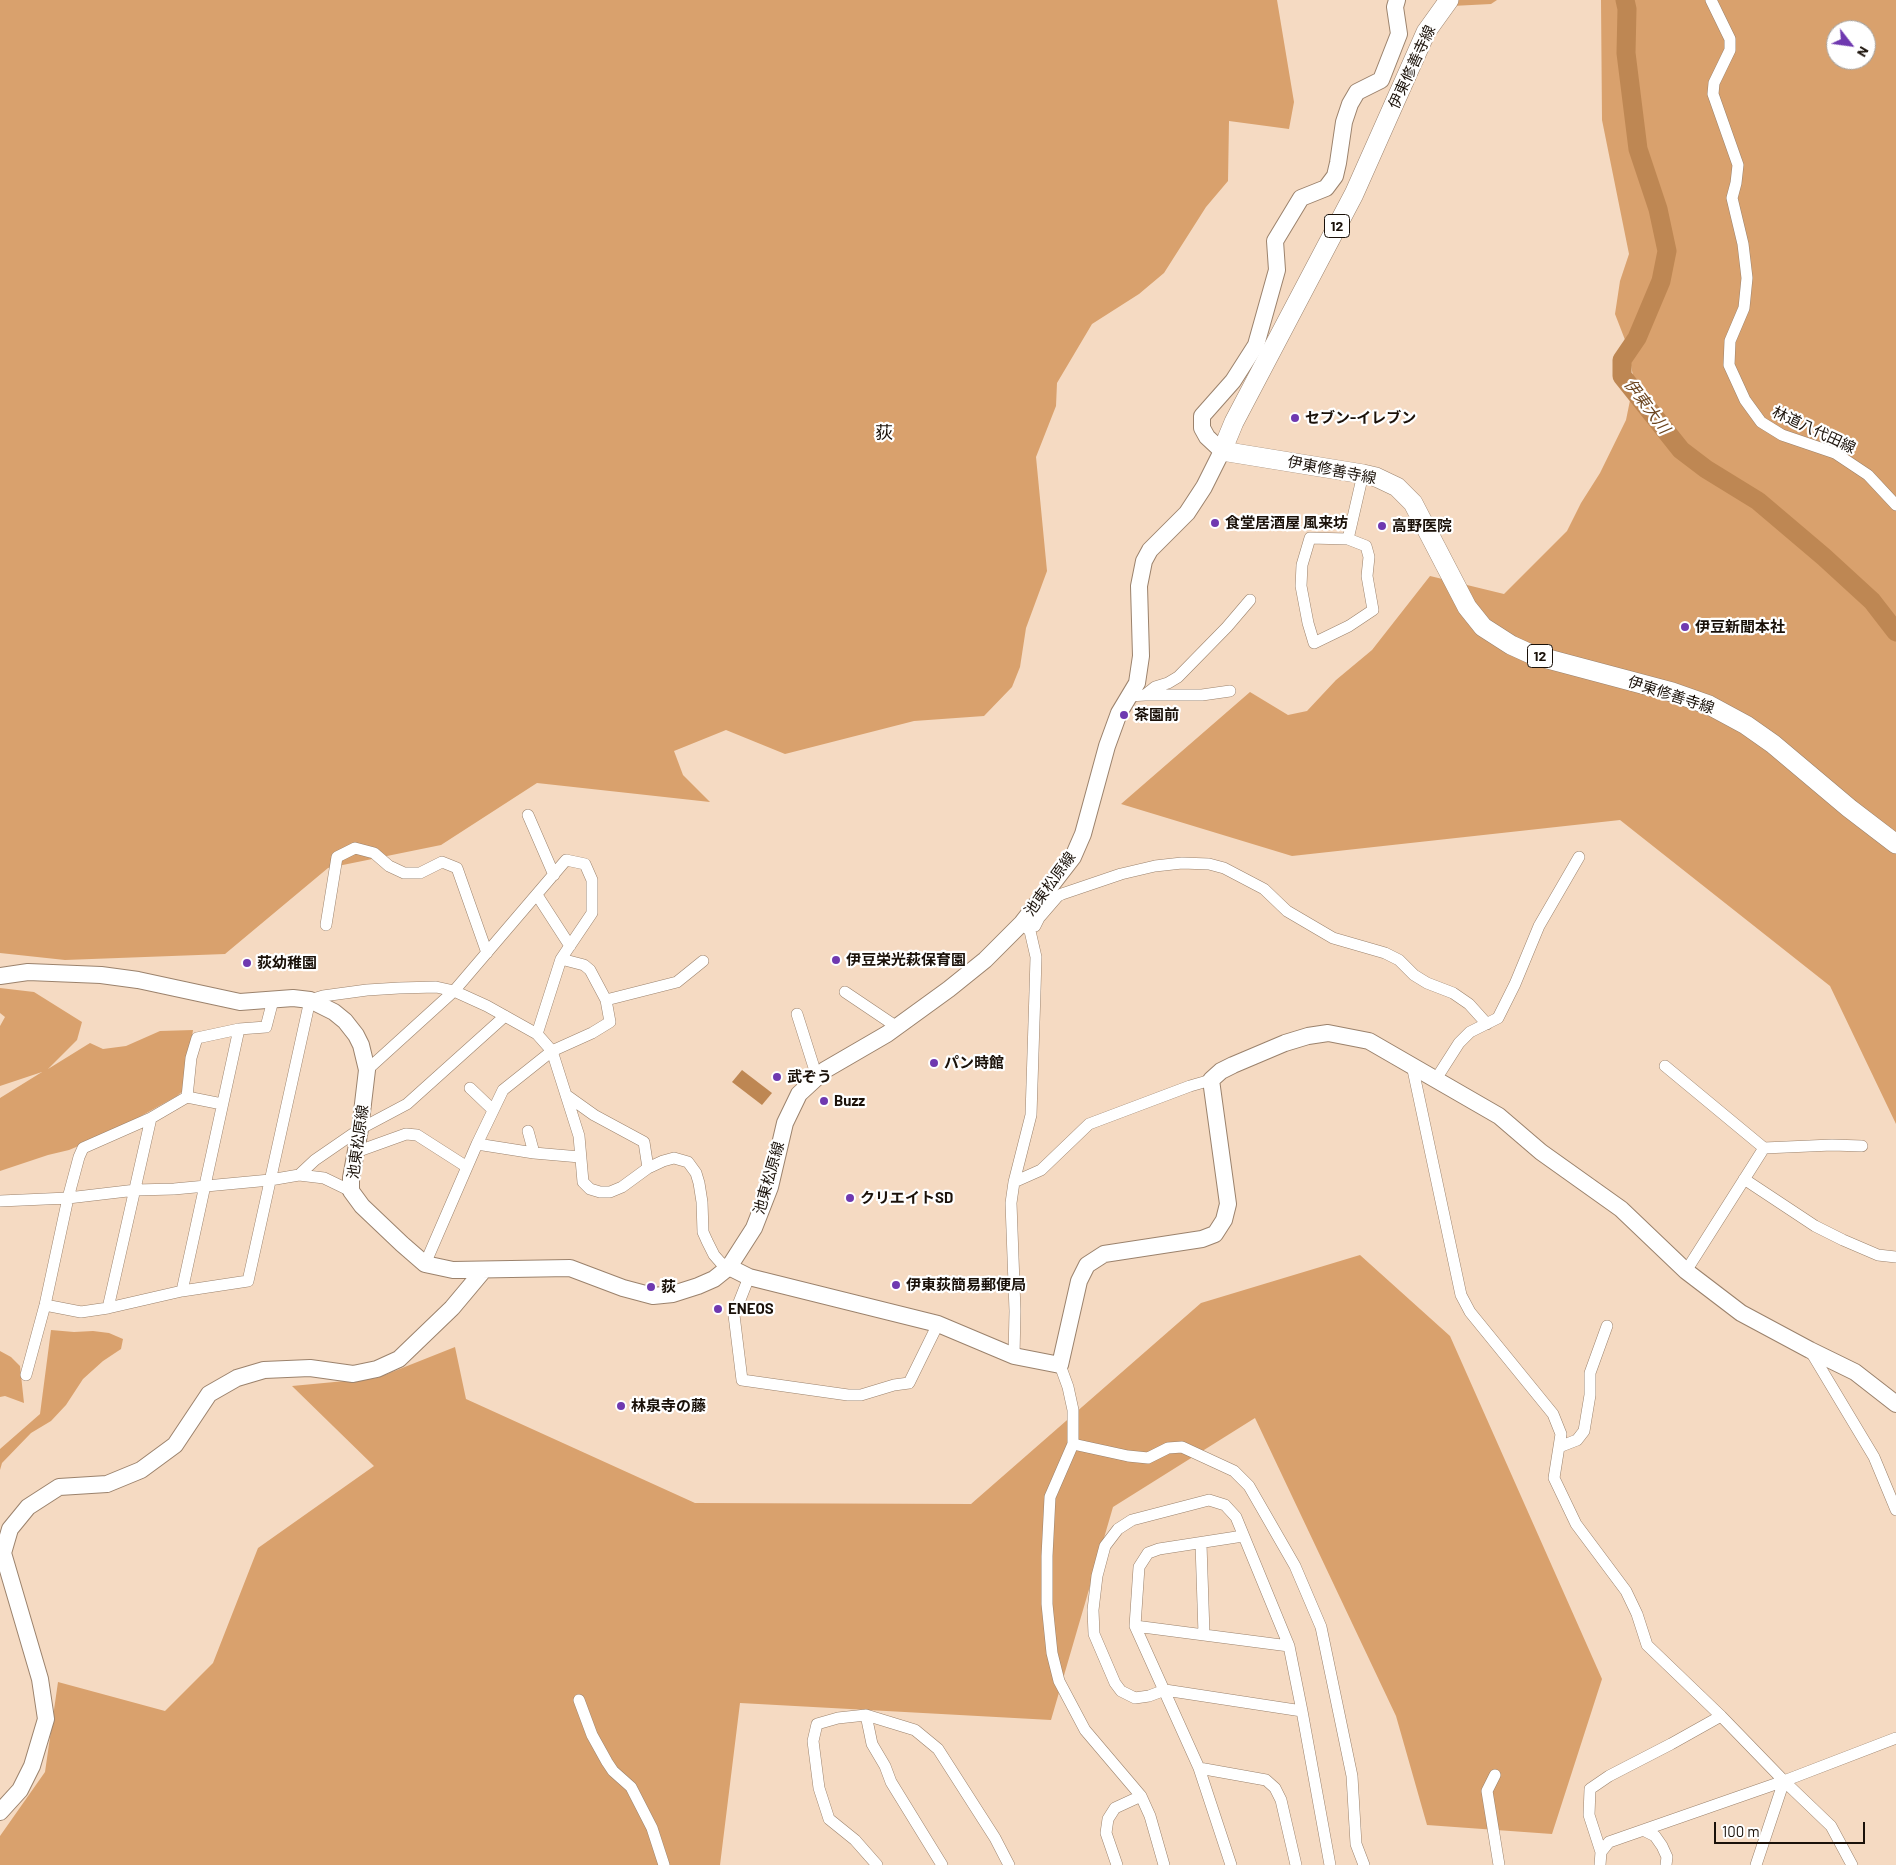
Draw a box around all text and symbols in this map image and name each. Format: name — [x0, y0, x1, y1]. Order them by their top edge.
north arrow — [1826, 20, 1876, 70]
street label: 伊東修善寺線 — [1385, 22, 1439, 112]
text: N — [1854, 44, 1873, 61]
road number: 12 — [1324, 215, 1350, 238]
water label: 伊東大川 — [1620, 375, 1674, 437]
street label: 林道八代田線 — [1769, 403, 1859, 457]
place label: セブン-イレブン — [1305, 409, 1416, 427]
marker: セブン-イレブン — [1289, 412, 1301, 424]
district label: 荻 — [875, 422, 893, 444]
street label: 伊東修善寺線 — [1286, 453, 1378, 487]
place label: 食堂居酒屋 風来坊 — [1225, 514, 1348, 532]
marker: 食堂居酒屋 風来坊 — [1209, 517, 1221, 529]
place label: 高野医院 — [1392, 517, 1452, 535]
marker: 高野医院 — [1376, 520, 1388, 532]
place label: 伊豆新聞本社 — [1695, 618, 1785, 636]
marker: 伊豆新聞本社 — [1679, 621, 1691, 633]
road number: 12 — [1528, 644, 1552, 668]
street label: 伊東修善寺線 — [1625, 673, 1717, 717]
place label: 茶園前 — [1134, 706, 1179, 724]
marker: 茶園前 — [1118, 709, 1130, 721]
street label: 池東松原線 — [1021, 848, 1079, 920]
place label: 伊豆栄光萩保育園 — [846, 951, 966, 969]
place label: 荻幼稚園 — [257, 954, 317, 972]
marker: 伊豆栄光萩保育園 — [830, 954, 842, 966]
marker: 荻幼稚園 — [241, 957, 253, 969]
place label: パン時館 — [944, 1054, 1004, 1072]
marker: パン時館 — [928, 1057, 940, 1069]
place label: 武ぞう — [787, 1068, 832, 1086]
marker: 武ぞう — [771, 1071, 783, 1083]
place label: Buzz — [834, 1092, 865, 1110]
marker: Buzz — [818, 1095, 830, 1107]
street label: 池東松原線 — [344, 1104, 372, 1180]
street label: 池東松原線 — [750, 1139, 788, 1217]
place label: クリエイトSD — [860, 1189, 953, 1207]
marker: クリエイトSD — [844, 1192, 856, 1204]
place label: 伊東荻簡易郵便局 — [906, 1276, 1026, 1294]
place label: 荻 — [661, 1278, 676, 1296]
marker: 伊東荻簡易郵便局 — [890, 1279, 902, 1291]
marker: 荻 — [645, 1281, 657, 1293]
place label: ENEOS — [728, 1300, 774, 1318]
marker: ENEOS — [712, 1303, 724, 1315]
place label: 林泉寺の藤 — [631, 1397, 706, 1415]
marker: 林泉寺の藤 — [615, 1400, 627, 1412]
scale bar — [1716, 1812, 1867, 1844]
text: 100 m — [1722, 1822, 1760, 1840]

